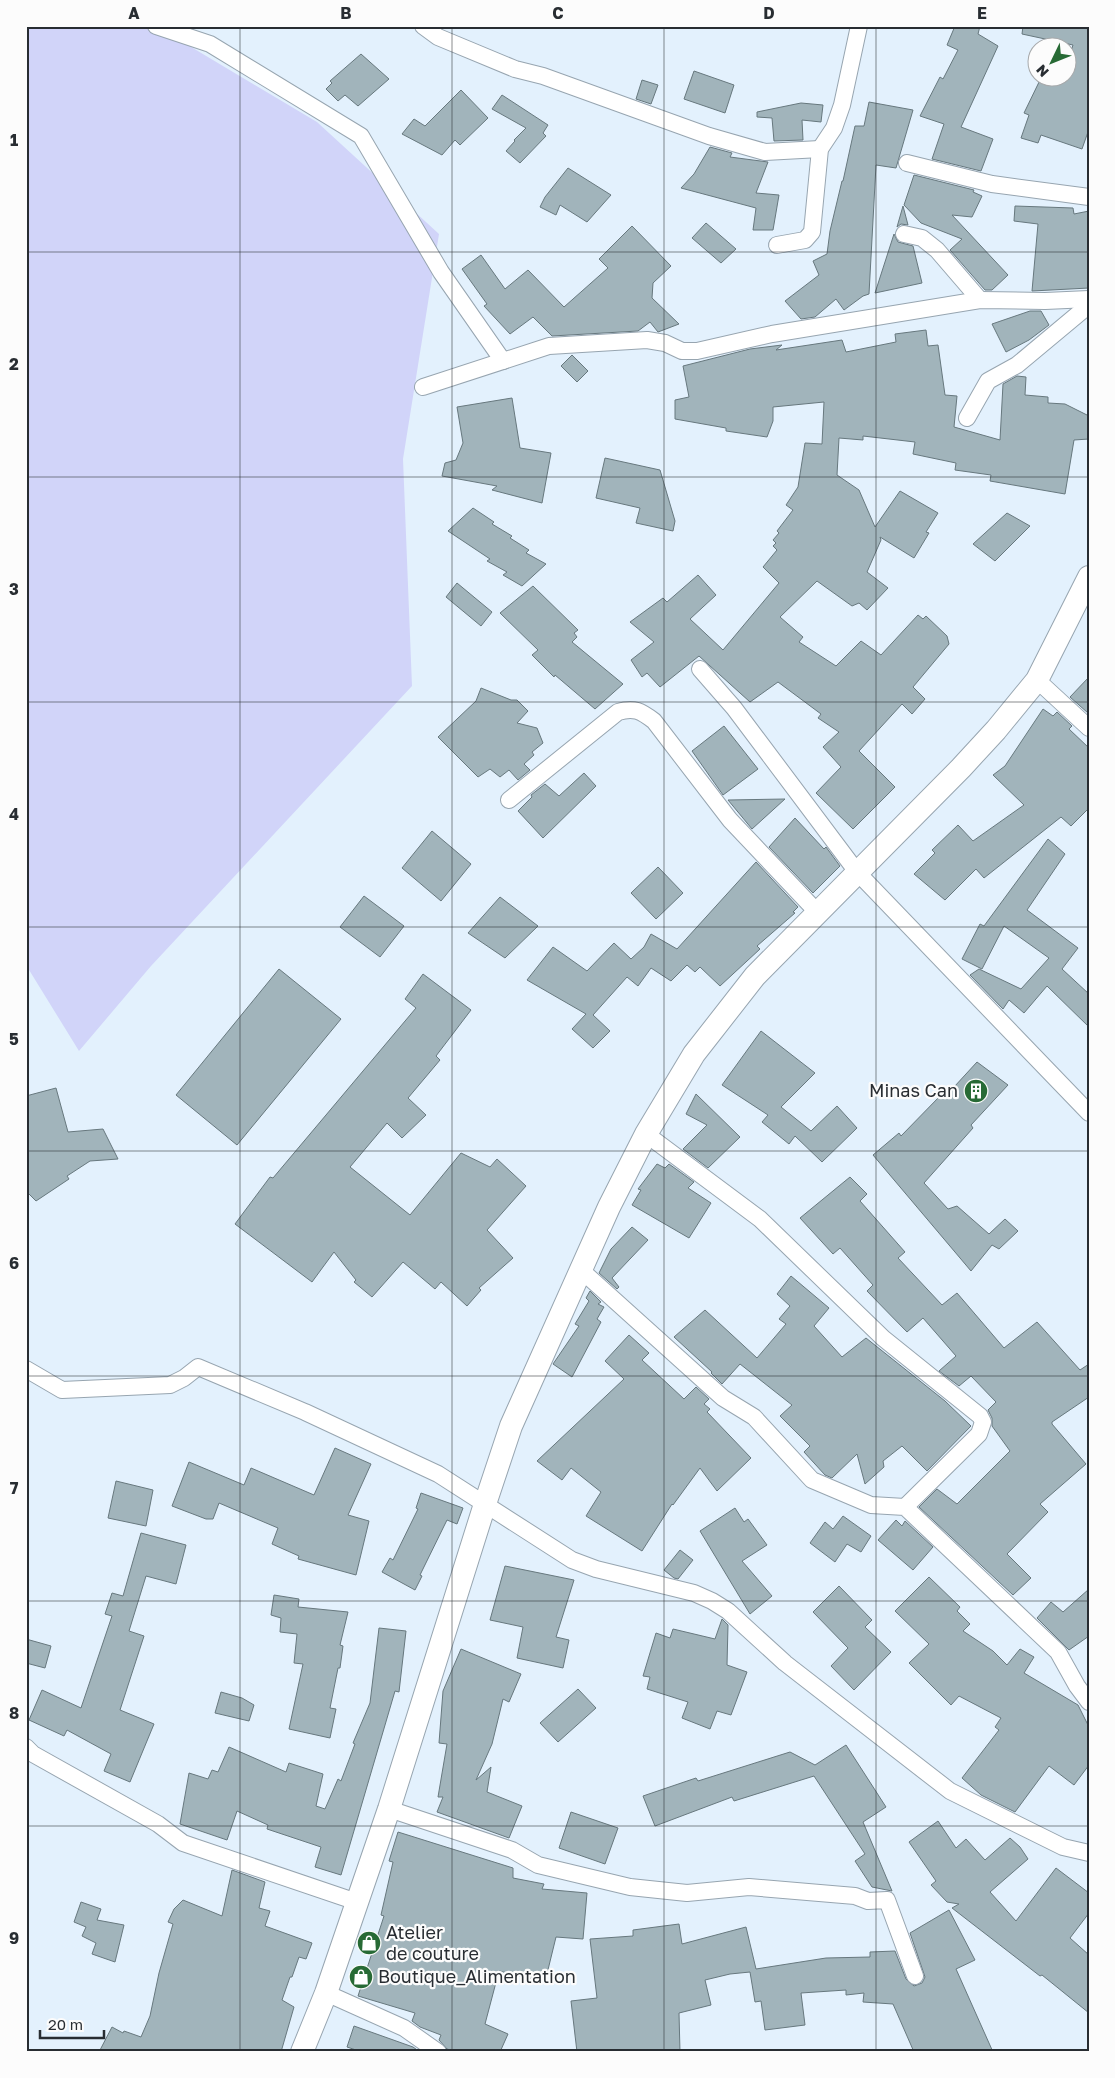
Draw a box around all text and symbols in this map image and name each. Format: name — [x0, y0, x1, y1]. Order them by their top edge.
text: A — [128, 3, 140, 23]
text: B — [340, 3, 352, 23]
text: C — [552, 3, 564, 23]
text: D — [763, 3, 775, 23]
text: E — [977, 3, 987, 23]
north arrow — [1028, 38, 1078, 88]
text: N — [1032, 62, 1052, 81]
text: 1 — [10, 130, 18, 150]
text: 2 — [9, 354, 19, 374]
text: 3 — [9, 579, 19, 599]
text: 4 — [9, 804, 19, 824]
text: 5 — [9, 1029, 19, 1049]
building icon: Minas Can — [963, 1078, 989, 1104]
place label: Minas Can — [869, 1079, 958, 1101]
text: 6 — [9, 1253, 19, 1273]
text: 7 — [10, 1478, 19, 1498]
text: 8 — [9, 1703, 19, 1723]
place label: Atelier de couture — [386, 1921, 479, 1964]
text: 9 — [9, 1928, 19, 1948]
shop icon: Atelier de couture — [356, 1930, 382, 1956]
shop icon: Boutique_Alimentation — [348, 1964, 374, 1990]
place label: Boutique_Alimentation — [378, 1965, 576, 1987]
scale bar — [40, 2008, 104, 2040]
text: 20 m — [48, 2015, 83, 2033]

